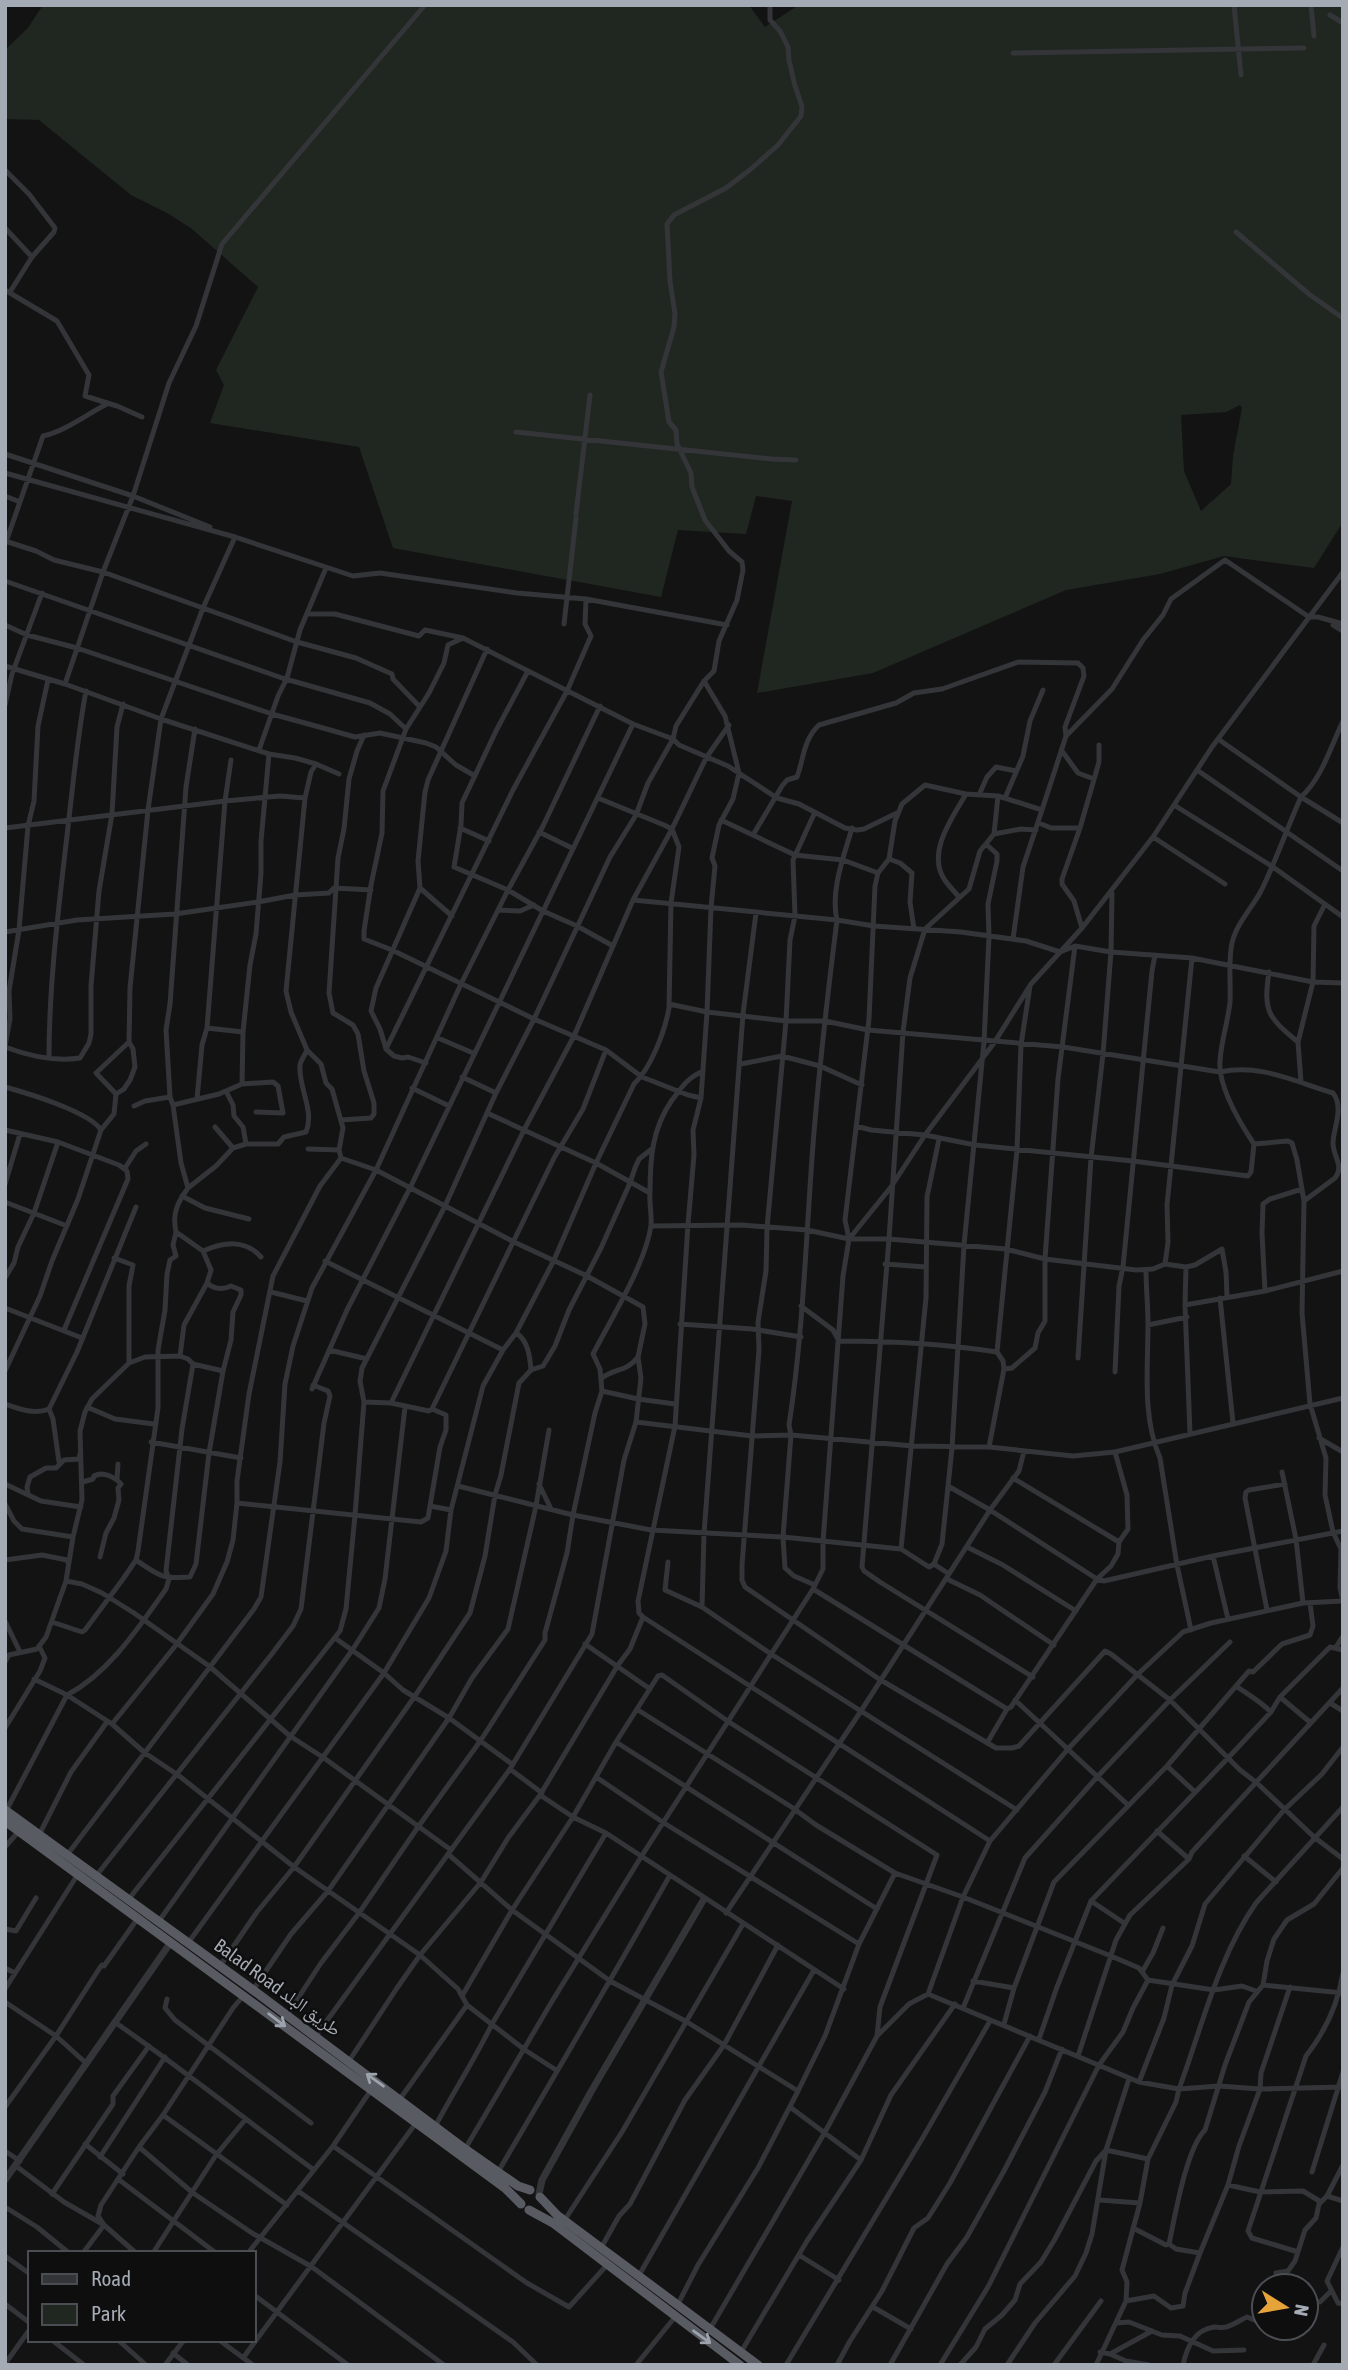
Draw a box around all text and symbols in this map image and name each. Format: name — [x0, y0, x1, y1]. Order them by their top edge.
street label: Balad Road طريق البلد — [210, 1934, 346, 2041]
one-way arrow — [268, 2013, 286, 2028]
one-way arrow — [366, 2073, 385, 2088]
legend — [28, 2251, 256, 2342]
text: Road — [91, 2266, 131, 2290]
north arrow — [1250, 2272, 1320, 2342]
text: Park — [91, 2301, 126, 2325]
text: N — [1290, 2303, 1314, 2318]
one-way arrow — [692, 2330, 711, 2344]

